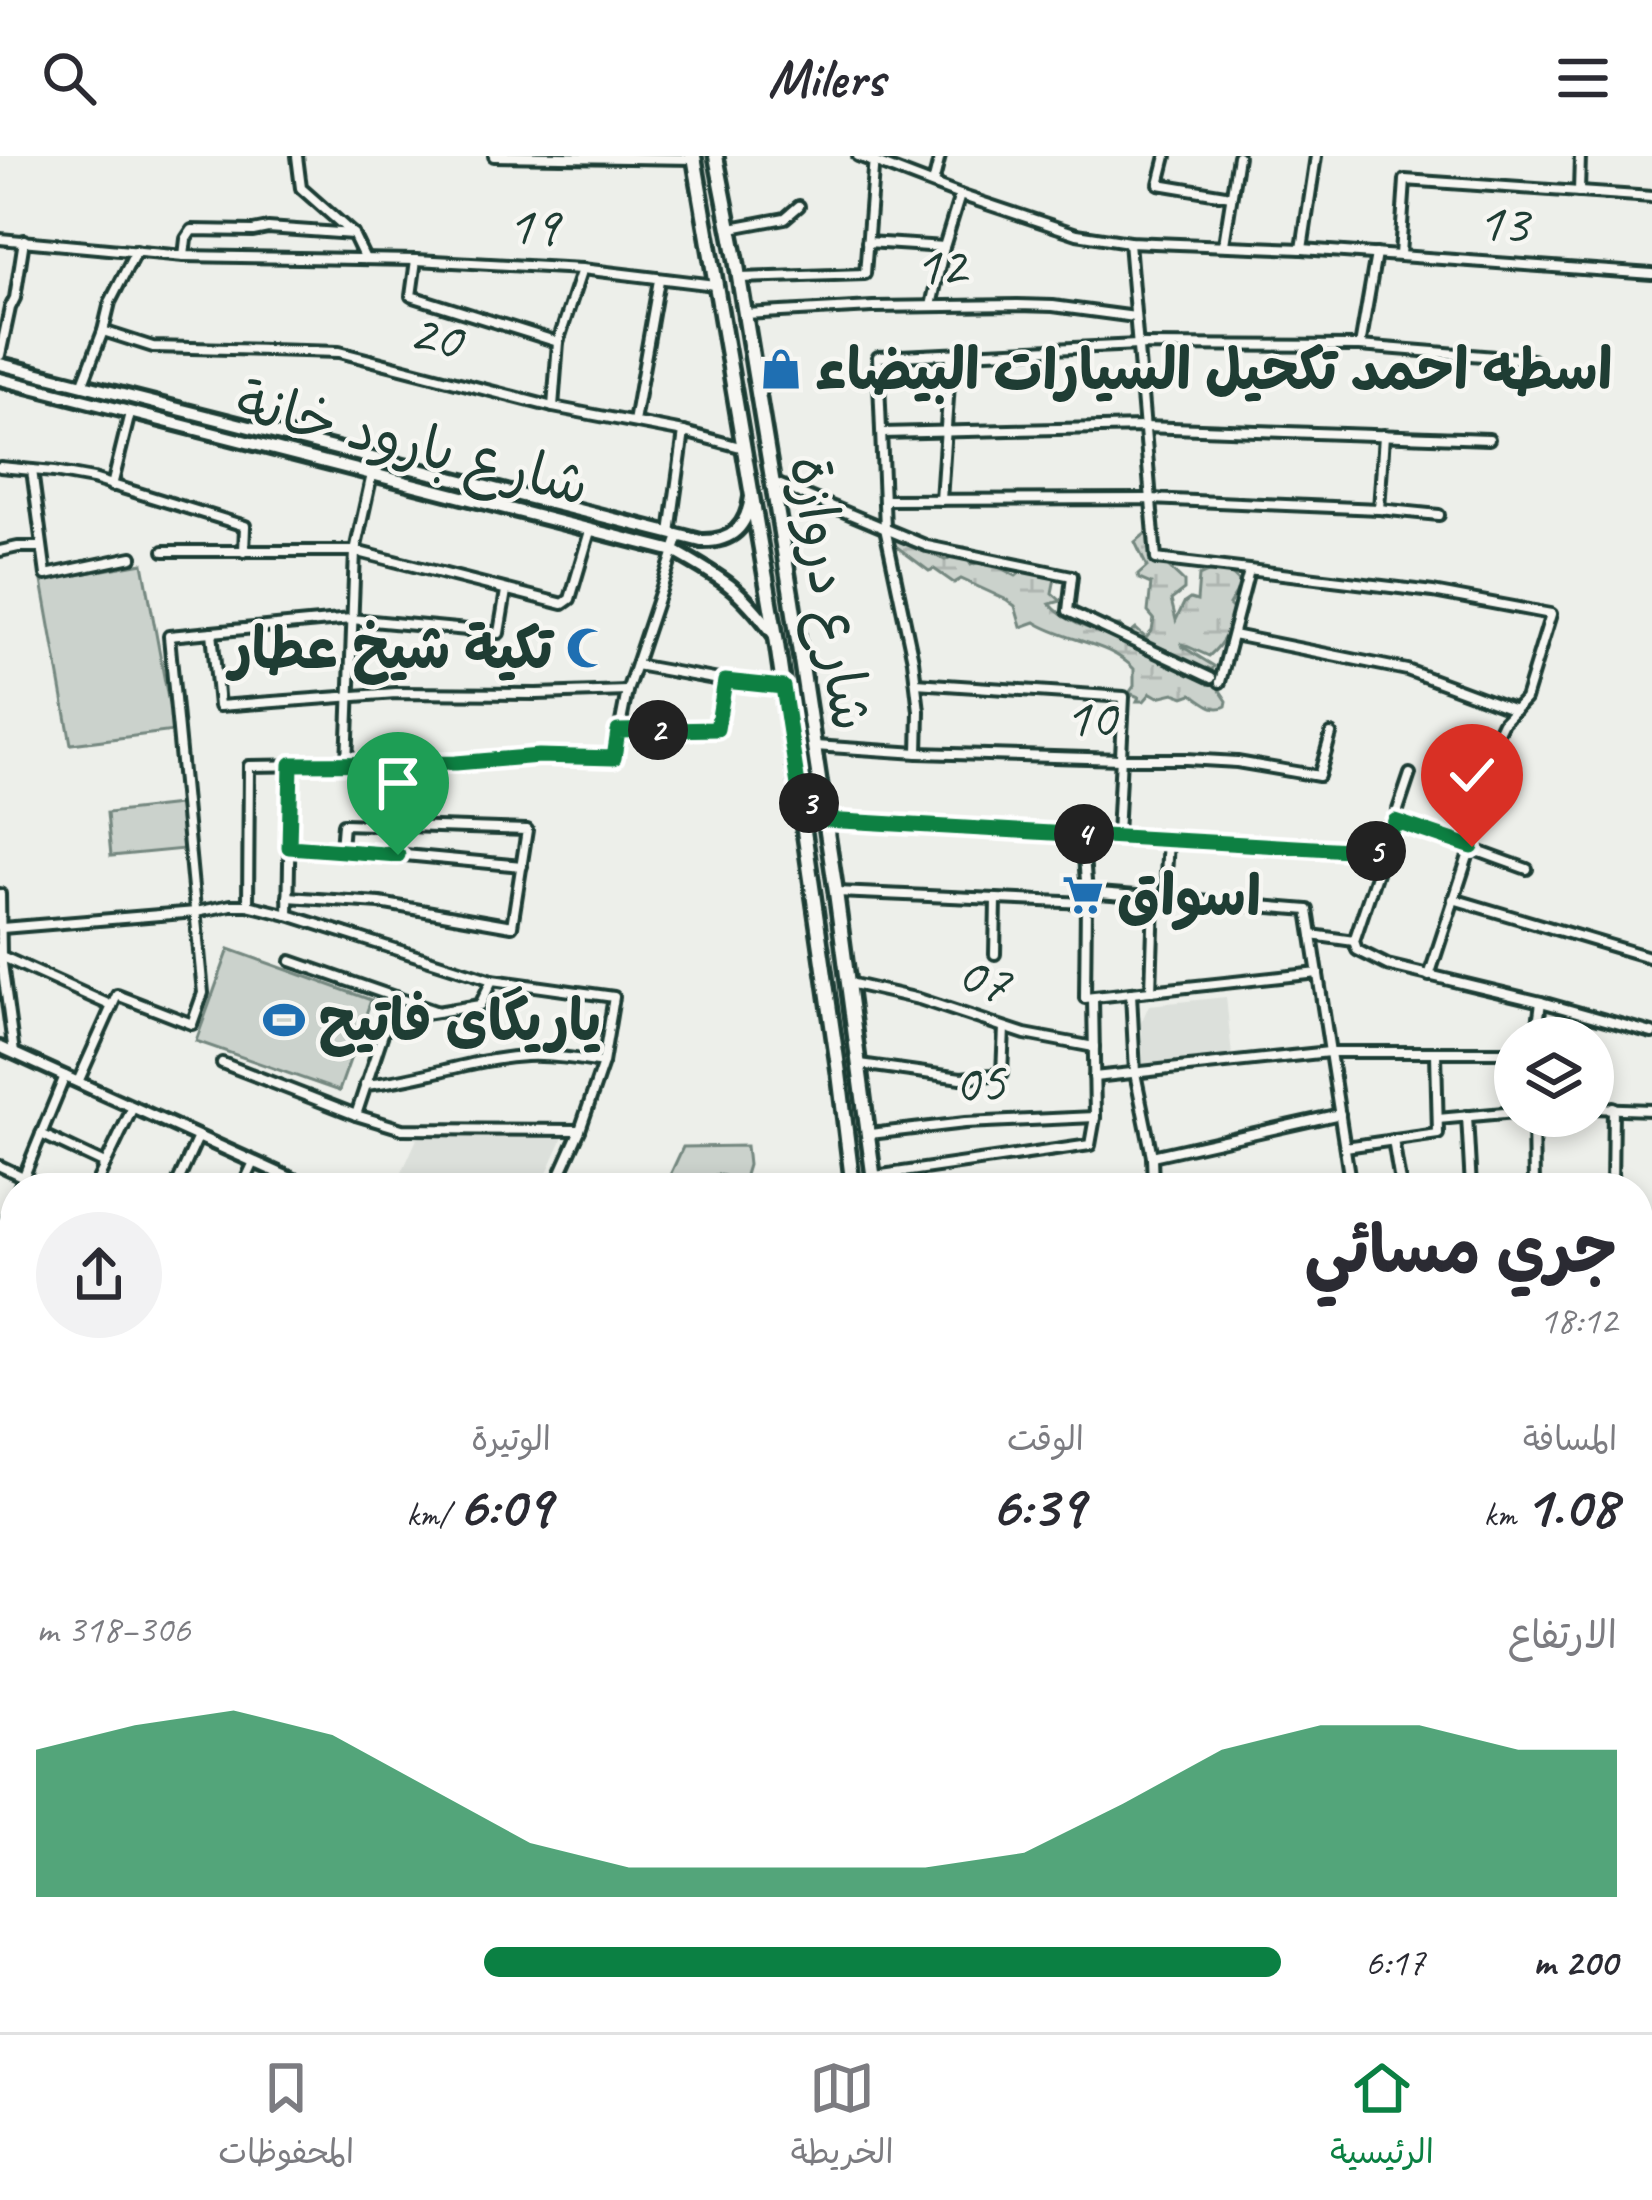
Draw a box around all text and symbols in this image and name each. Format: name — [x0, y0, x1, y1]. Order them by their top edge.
text: Milers — [768, 44, 884, 112]
icon: search — [36, 45, 102, 111]
icon: menu — [1550, 45, 1616, 111]
street label: 13 — [1475, 184, 1534, 260]
street label: 19 — [505, 188, 565, 263]
street label: 12 — [914, 228, 971, 301]
street label: 20 — [402, 294, 473, 377]
place label: اسطه احمد تكحيل السيارات البيضاء — [815, 334, 1612, 406]
shop icon: اسطه احمد تكحيل السيارات البيضاء — [758, 346, 804, 392]
street label: شارع بارود خانة — [228, 364, 596, 525]
street label: شارع دروازة — [770, 451, 888, 736]
place label: تكية شيخ عطار — [225, 613, 556, 685]
mosque icon: تكية شيخ عطار — [564, 625, 610, 671]
street label: 10 — [1064, 681, 1120, 754]
pin: 2 — [628, 700, 688, 760]
text: 2 — [651, 709, 665, 751]
pin — [1421, 724, 1523, 847]
pin — [347, 732, 449, 855]
icon: check — [1439, 742, 1505, 808]
icon: arrive — [365, 750, 431, 816]
pin: 3 — [779, 773, 839, 833]
text: 3 — [802, 782, 816, 824]
pin: 4 — [1054, 804, 1114, 864]
text: 4 — [1077, 813, 1091, 855]
pin: 5 — [1346, 821, 1406, 881]
text: 5 — [1369, 830, 1383, 872]
place label: اسواق — [1117, 860, 1261, 932]
supermarket icon: اسواق — [1060, 872, 1106, 918]
street label: 07 — [948, 936, 1023, 1021]
place label: یاریگای فاتیح — [318, 985, 601, 1057]
sports icon: یاریگای فاتیح — [261, 997, 307, 1043]
map controls — [1494, 1017, 1614, 1137]
button: layers — [1494, 1017, 1614, 1137]
street label: 05 — [951, 1044, 1010, 1120]
text: جري مسائي — [1304, 1209, 1617, 1292]
button: share — [36, 1212, 162, 1338]
text: 18:12 — [1539, 1296, 1617, 1345]
text: الوتيرة — [471, 1418, 551, 1460]
text: الوقت — [1007, 1418, 1084, 1460]
text: المسافة — [1523, 1418, 1617, 1460]
text: 6:09 — [458, 1468, 551, 1544]
text: 6:39 — [991, 1468, 1084, 1544]
text: 1.08 — [1524, 1468, 1617, 1544]
text: /km — [406, 1494, 458, 1536]
text: km — [1484, 1494, 1524, 1536]
text: 306–318 m — [36, 1605, 190, 1654]
text: الارتفاع — [1508, 1611, 1617, 1660]
text: 6:17 — [1365, 1938, 1425, 1987]
text: 200 m — [1533, 1938, 1617, 1987]
tab: المحفوظات — [218, 2055, 354, 2181]
tab: الخريطة — [791, 2055, 894, 2181]
tab: الرئيسية — [1330, 2055, 1434, 2181]

